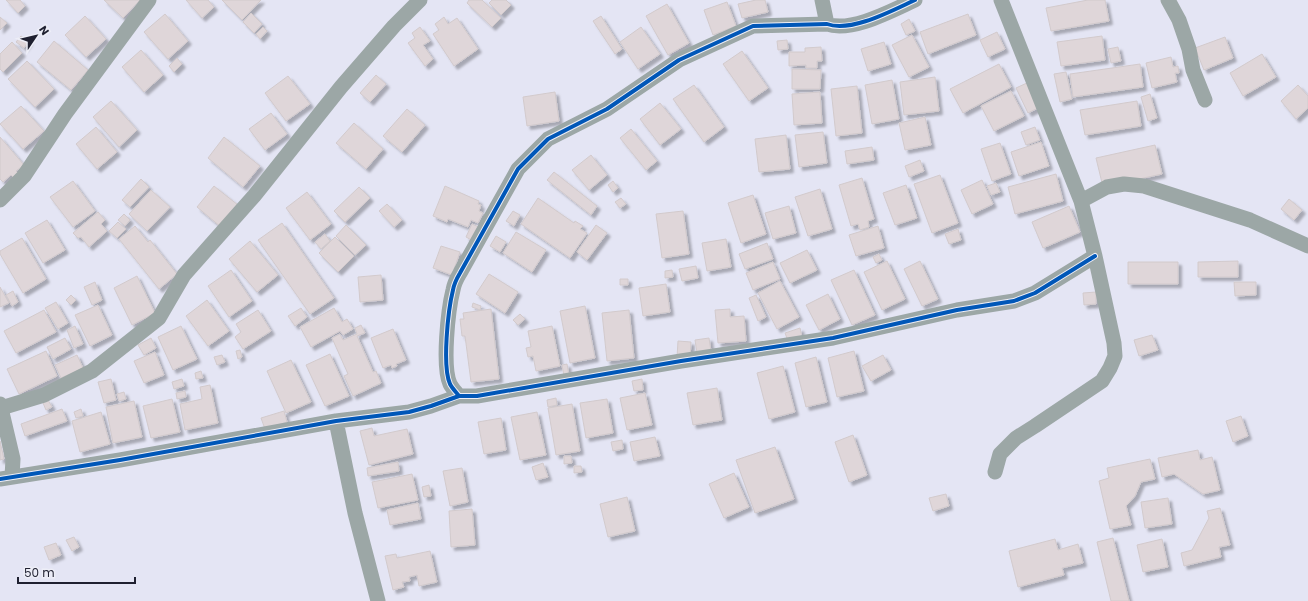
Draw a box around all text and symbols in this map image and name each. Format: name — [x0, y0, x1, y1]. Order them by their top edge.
north arrow — [16, 16, 56, 56]
text: N — [35, 22, 53, 38]
scale bar — [18, 559, 135, 585]
text: 50 m — [24, 564, 55, 581]

